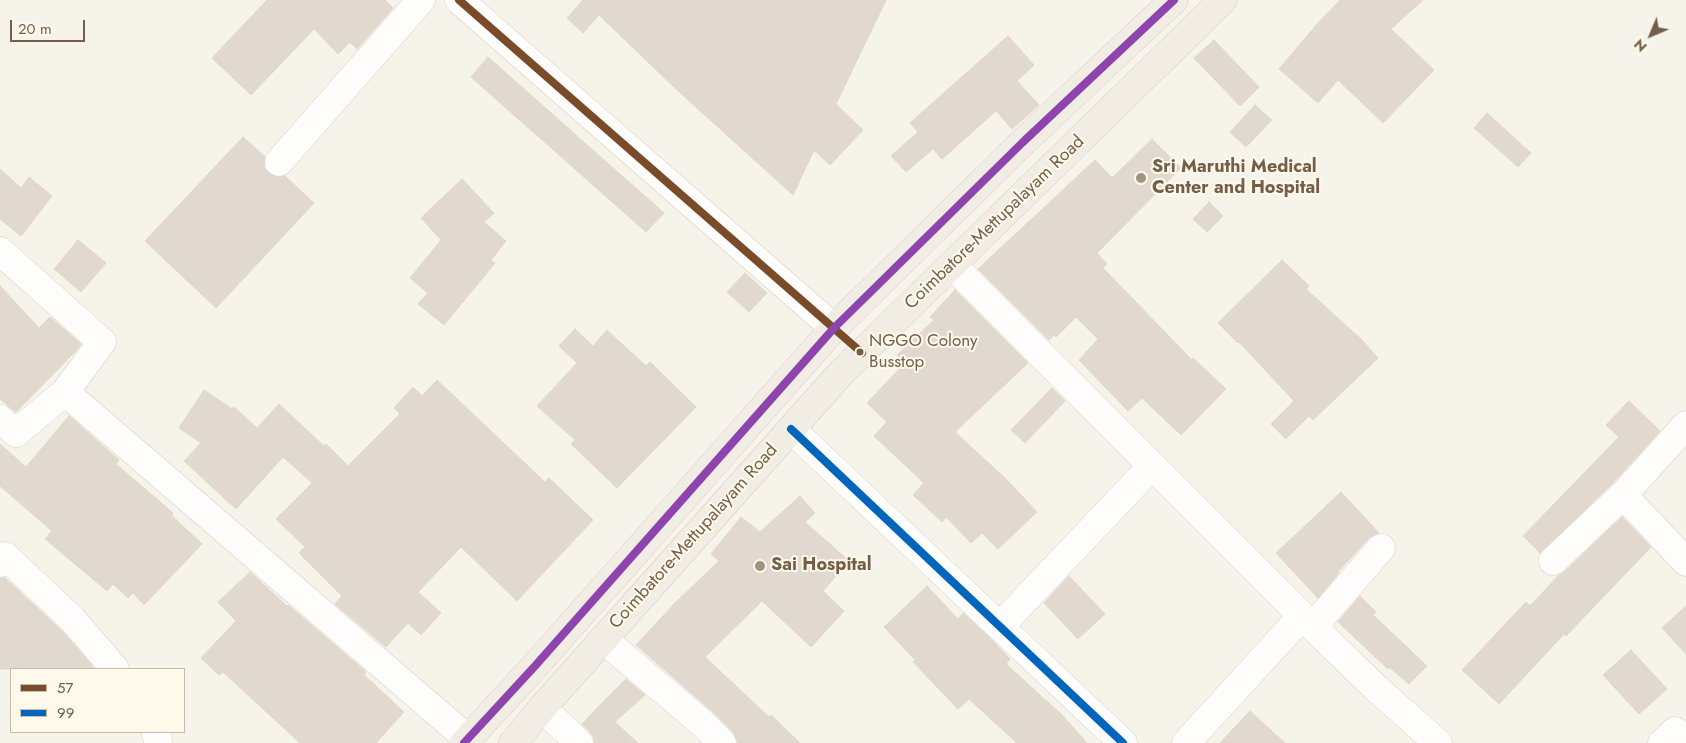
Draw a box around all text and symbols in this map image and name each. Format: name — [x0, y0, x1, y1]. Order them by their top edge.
scale bar — [12, 10, 88, 42]
north arrow — [1626, 10, 1676, 60]
text: 20 m — [18, 18, 52, 40]
text: N — [1629, 35, 1651, 57]
street label: Coimbatore-Mettupalayam Road — [901, 131, 1089, 315]
place label: Sri Maruthi Medical Center and Hospital — [1152, 157, 1320, 200]
marker: Sri Maruthi Medical Center and Hospital — [1134, 171, 1148, 185]
place label: NGGO Colony Busstop — [869, 332, 977, 372]
marker: NGGO Colony Busstop — [855, 347, 865, 357]
street label: Coimbatore-Mettupalayam Road — [605, 440, 783, 634]
place label: Sai Hospital — [771, 555, 872, 577]
marker: Sai Hospital — [753, 559, 767, 573]
legend — [10, 668, 185, 733]
text: 57 — [57, 677, 73, 699]
text: 99 — [57, 702, 74, 724]

